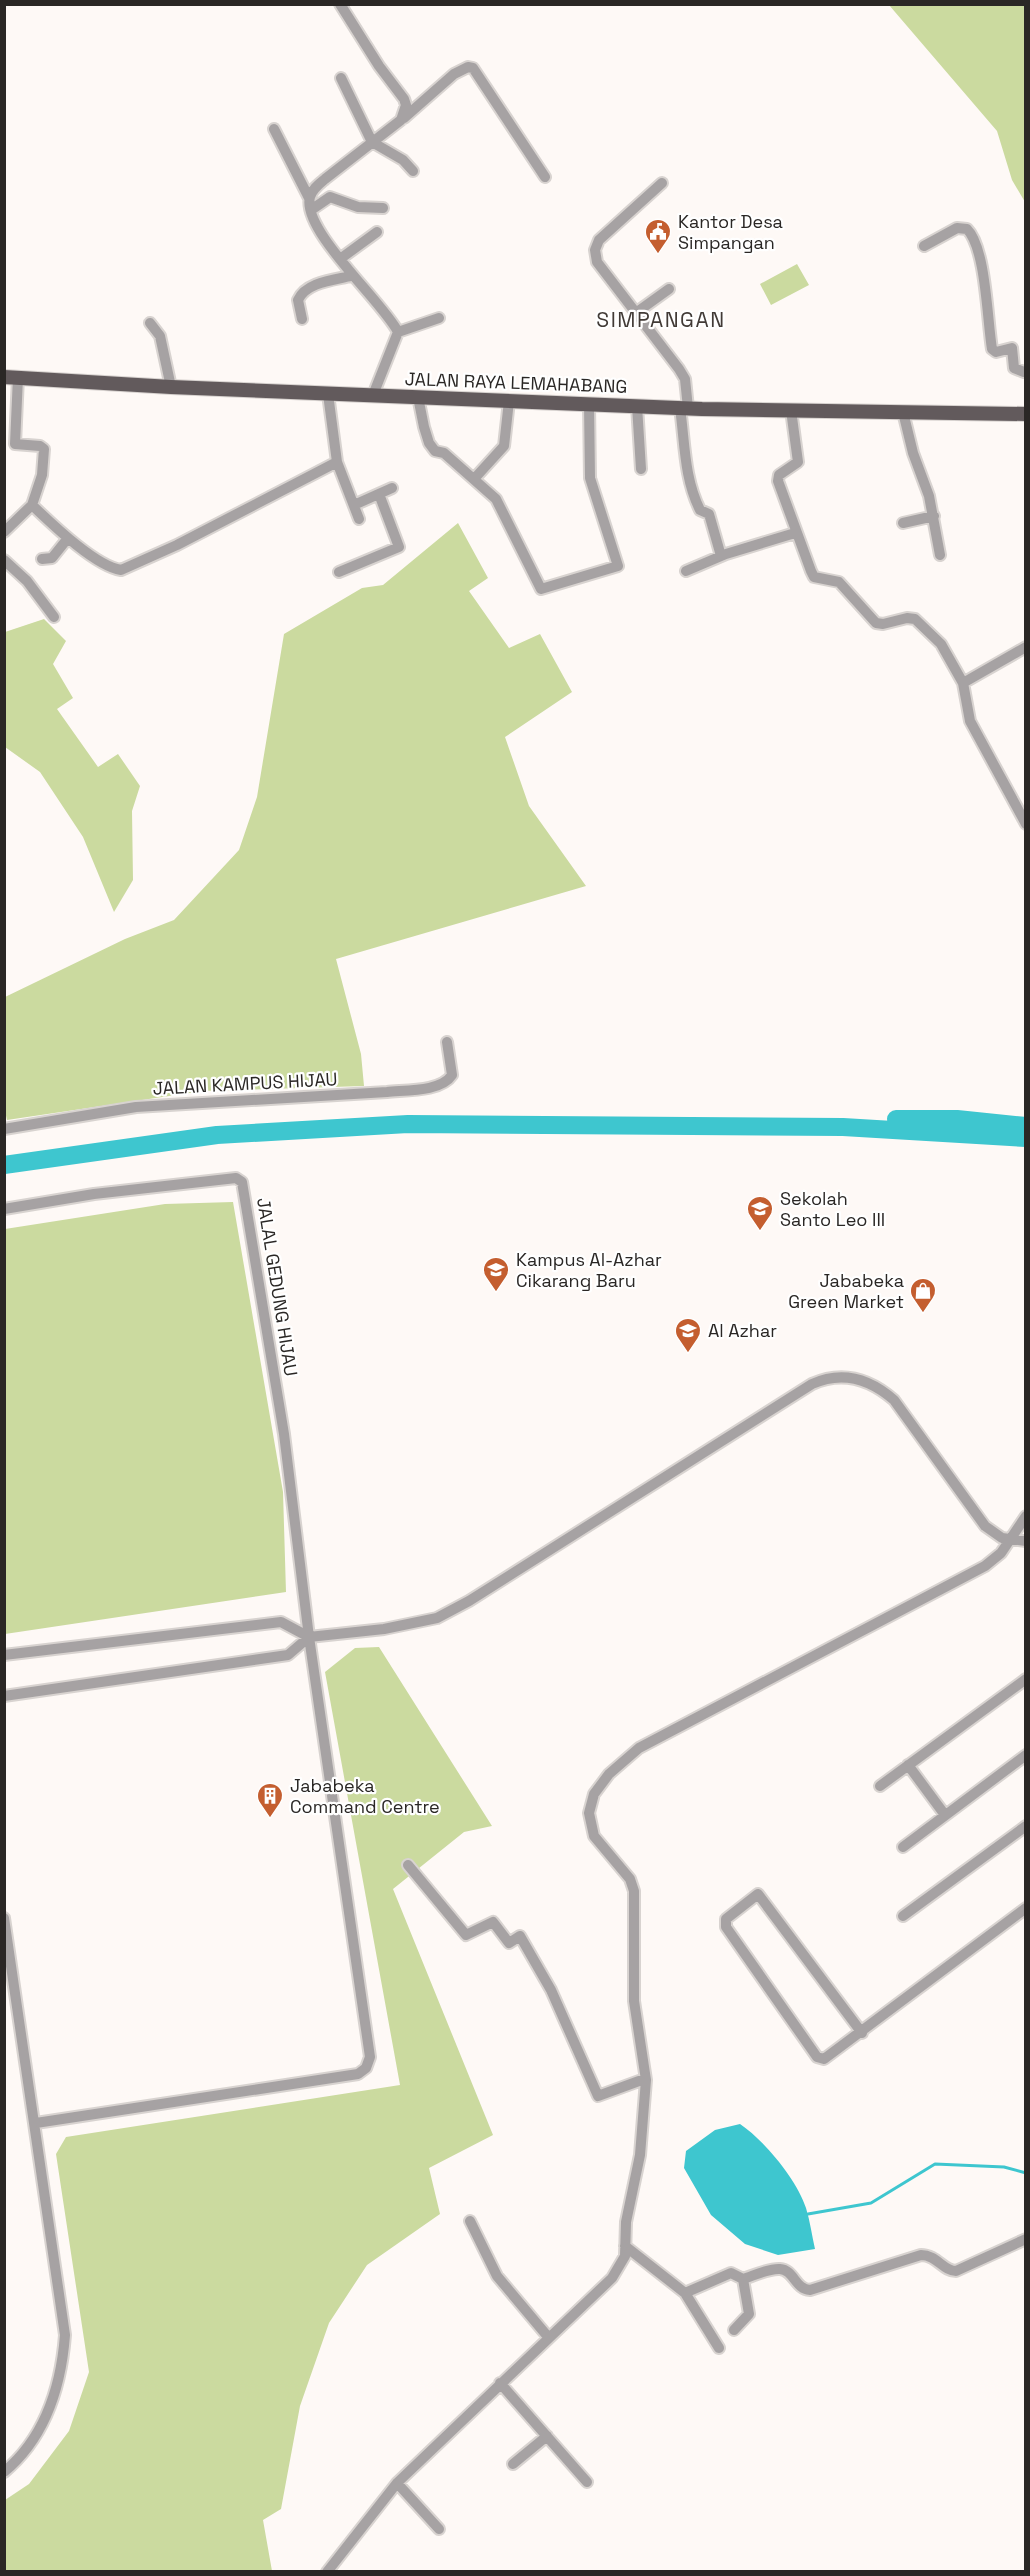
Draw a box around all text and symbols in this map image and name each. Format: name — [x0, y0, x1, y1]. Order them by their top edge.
place label: Kantor Desa Simpangan — [678, 210, 783, 254]
public building icon: Kantor Desa Simpangan — [643, 217, 673, 255]
district label: SIMPANGAN — [596, 306, 726, 333]
street label: JALAN RAYA LEMAHABANG — [404, 367, 628, 398]
street label: JALAN KAMPUS HIJAU — [152, 1067, 338, 1100]
place label: Sekolah Santo Leo III — [780, 1187, 885, 1231]
school or university icon: Sekolah Santo Leo III — [745, 1194, 775, 1232]
street label: JALAL GEDUNG HIJAU — [252, 1196, 303, 1378]
place label: Kampus Al-Azhar Cikarang Baru — [516, 1248, 662, 1292]
school or university icon: Kampus Al-Azhar Cikarang Baru — [481, 1255, 511, 1293]
place label: Jababeka Green Market — [788, 1269, 904, 1313]
shop icon: Jababeka Green Market — [908, 1276, 938, 1314]
school or university icon: Al Azhar — [673, 1316, 703, 1354]
place label: Al Azhar — [708, 1319, 777, 1342]
place label: Jababeka Command Centre — [290, 1774, 440, 1818]
building icon: Jababeka Command Centre — [255, 1781, 285, 1819]

